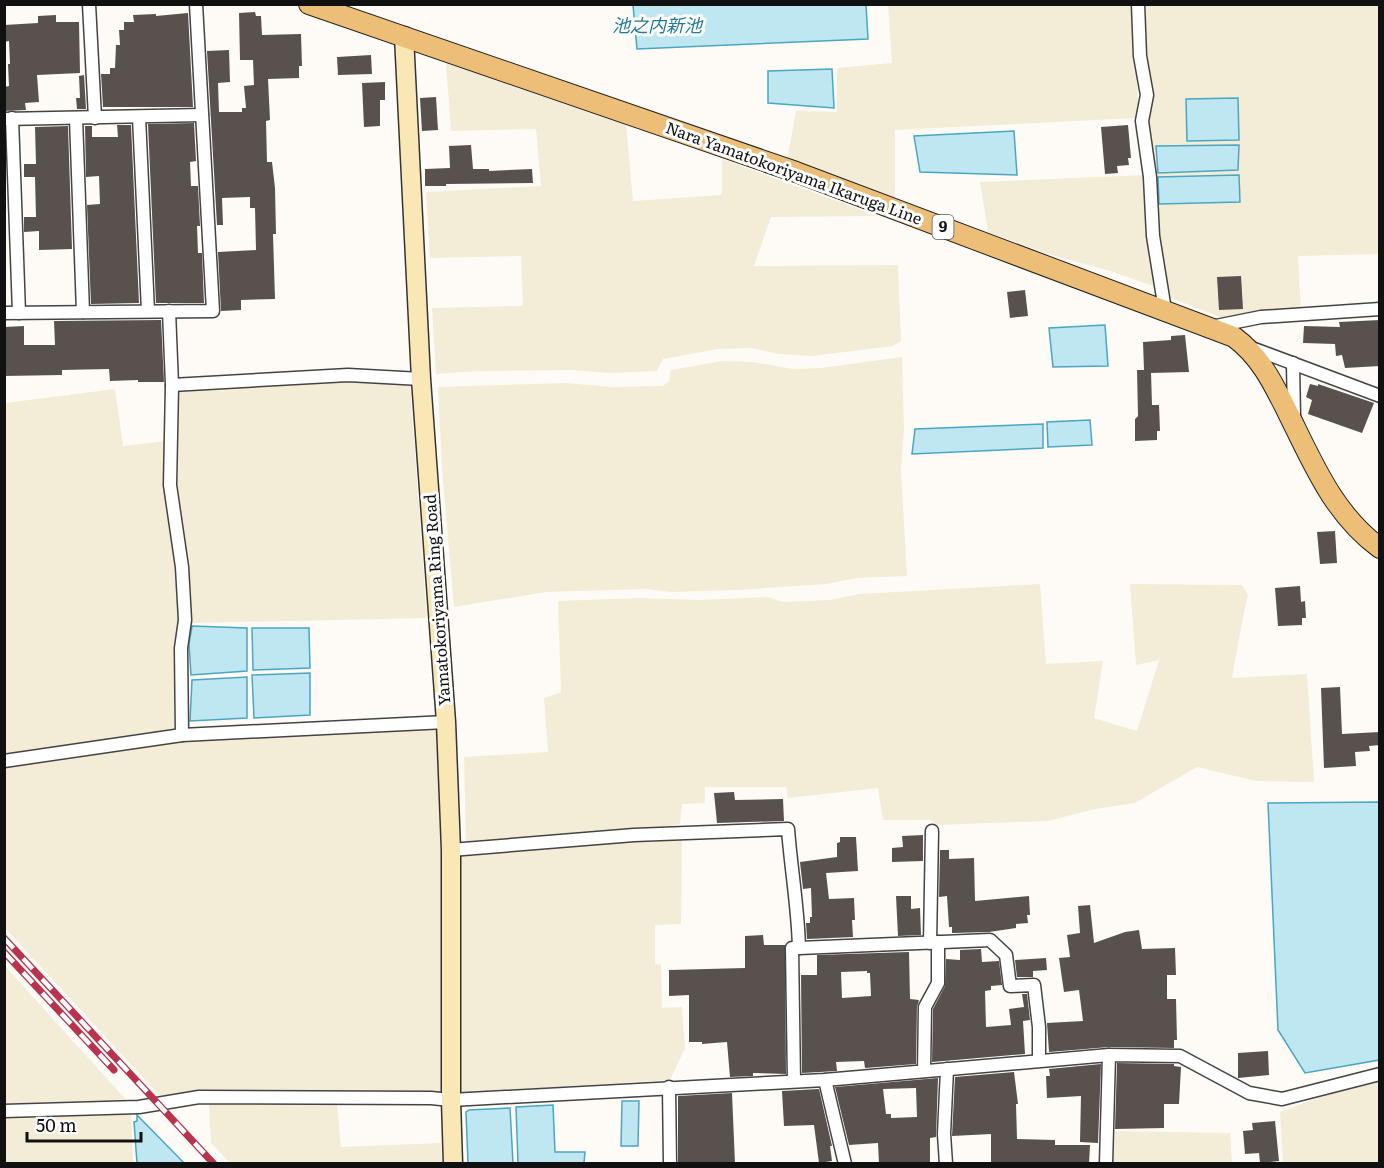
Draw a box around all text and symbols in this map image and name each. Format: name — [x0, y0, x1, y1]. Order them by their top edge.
water label: 池之内新池 — [612, 11, 704, 38]
street label: Nara Yamatokoriyama Ikaruga Line — [663, 114, 926, 230]
road number: 9 — [932, 215, 954, 239]
street label: Yamatokoriyama Ring Road — [417, 493, 455, 707]
scale bar — [27, 1105, 141, 1143]
text: 50 m — [36, 1111, 77, 1138]

